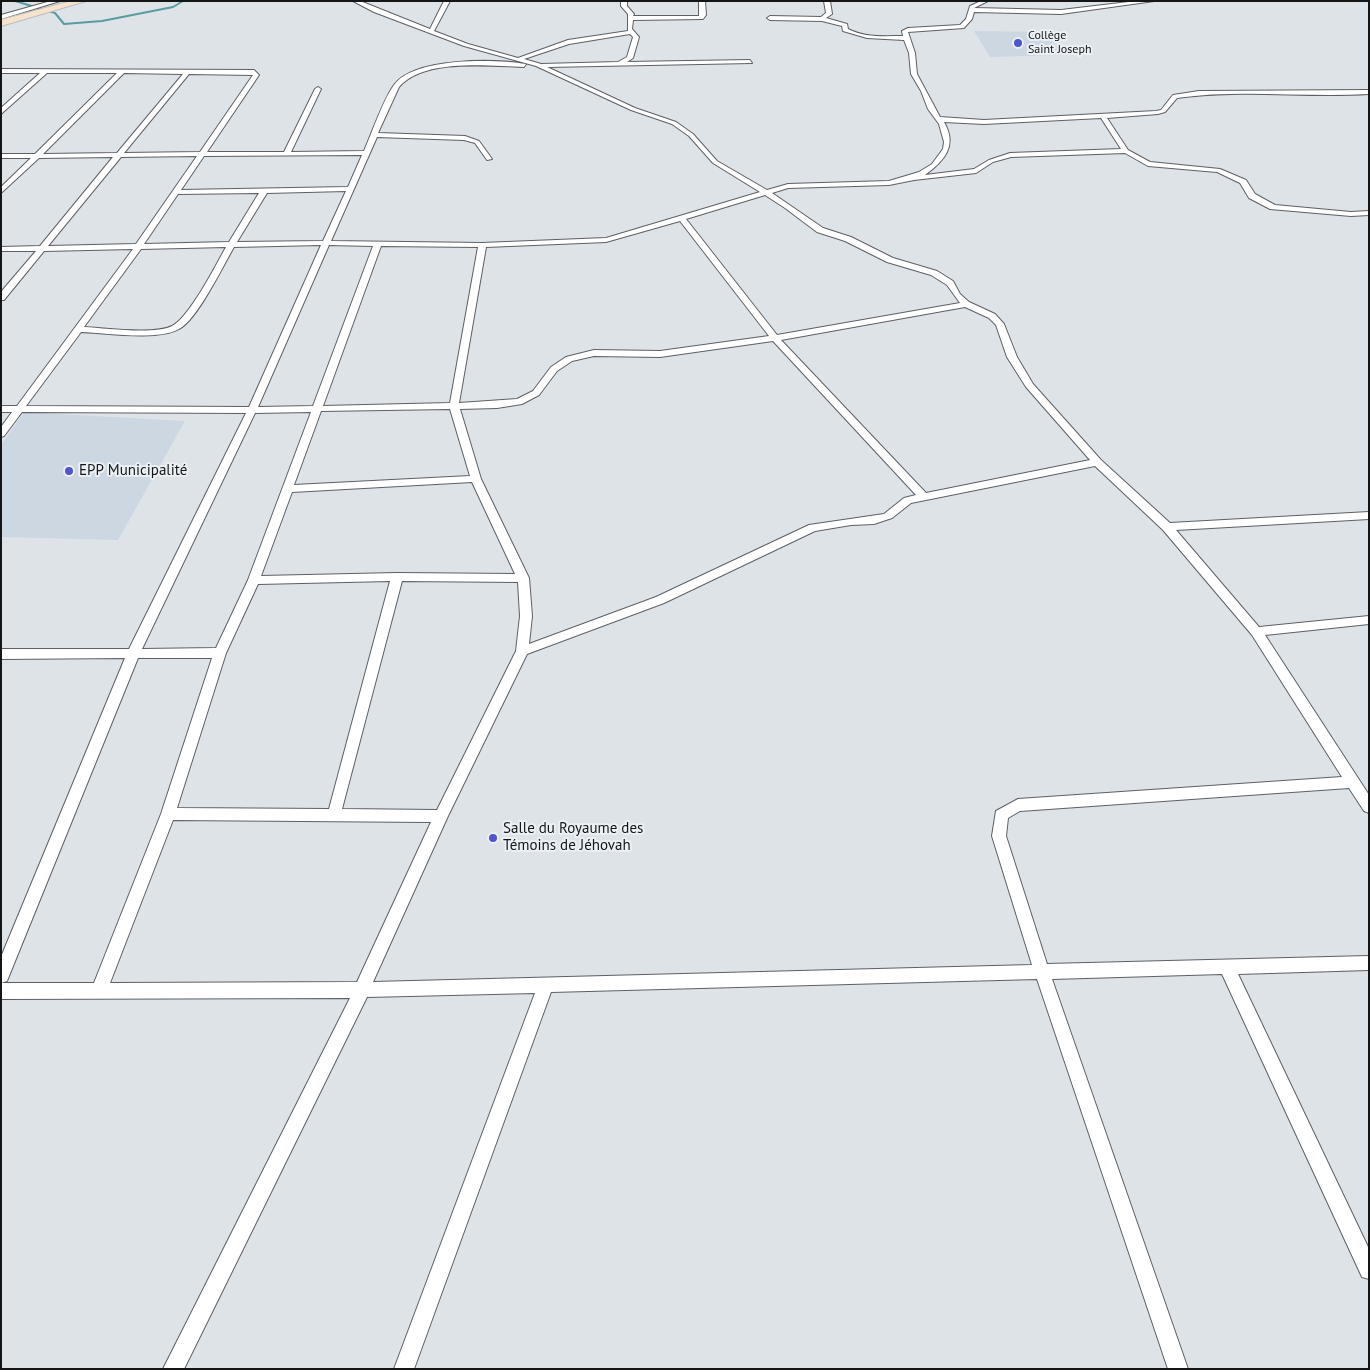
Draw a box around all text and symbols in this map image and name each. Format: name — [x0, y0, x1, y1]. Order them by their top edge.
place label: Collège Saint Joseph — [1028, 29, 1092, 57]
marker: Collège Saint Joseph — [1012, 37, 1024, 49]
place label: EPP Municipalité — [79, 462, 187, 480]
marker: EPP Municipalité — [63, 465, 75, 477]
place label: Salle du Royaume des Témoins de Jéhovah — [503, 820, 643, 855]
marker: Salle du Royaume des Témoins de Jéhovah — [487, 832, 499, 844]

